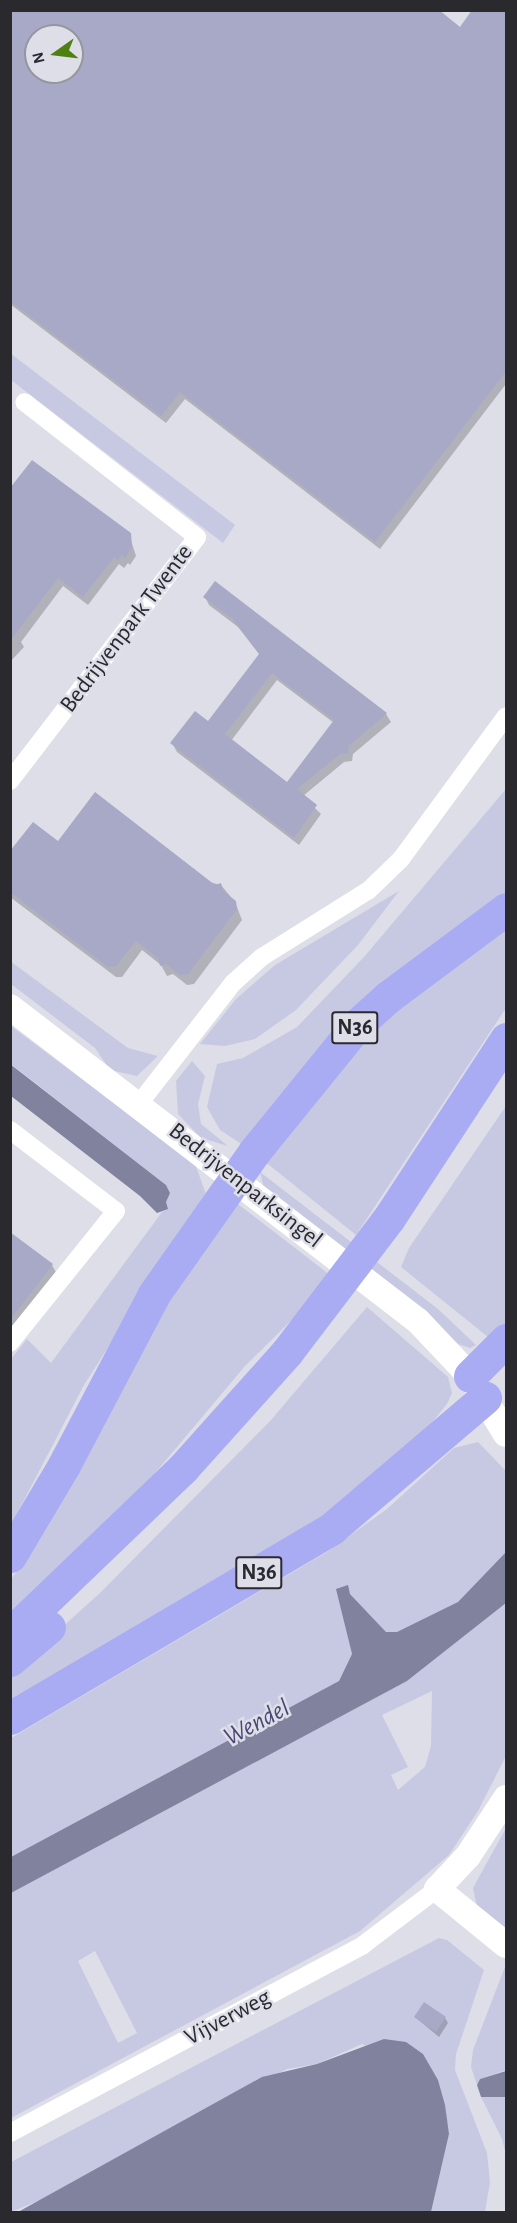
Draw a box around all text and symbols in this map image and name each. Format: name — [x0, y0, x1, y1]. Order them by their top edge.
north arrow — [24, 24, 84, 84]
text: N — [29, 51, 48, 65]
street label: Bedrijvenpark Twente — [54, 539, 200, 719]
road number: N36 — [331, 1009, 379, 1047]
street label: Bedrijvenparksingel — [163, 1117, 327, 1255]
road number: N36 — [235, 1554, 283, 1592]
water label: Wendel — [219, 1693, 295, 1753]
street label: Vijverweg — [180, 1983, 276, 2053]

